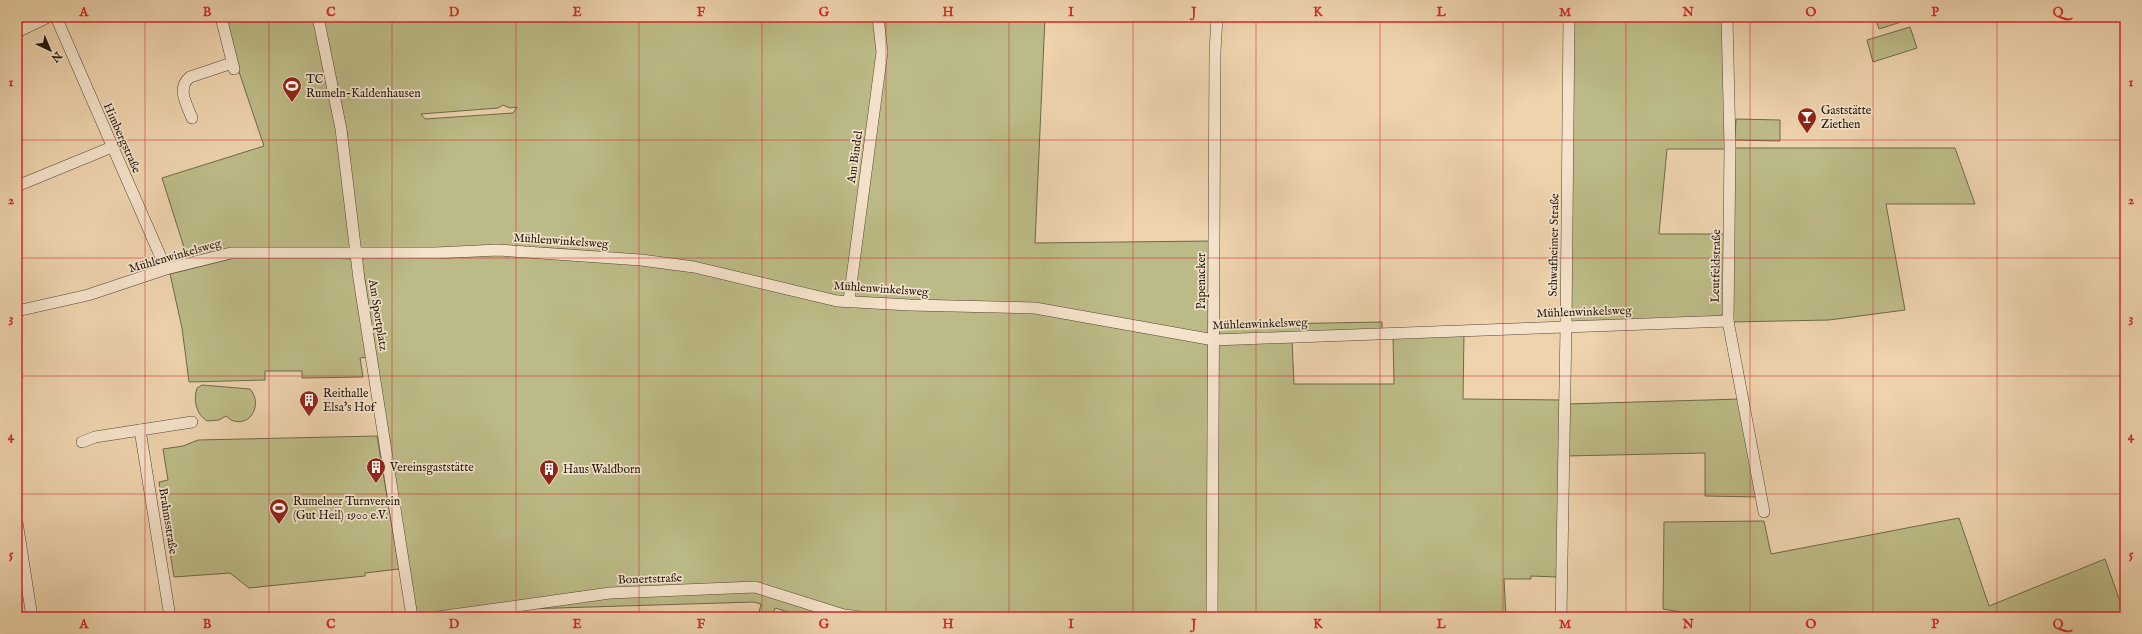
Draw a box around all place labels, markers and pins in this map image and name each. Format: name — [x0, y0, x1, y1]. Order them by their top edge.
place label: TC Rumeln-Kaldenhausen — [306, 72, 421, 101]
sports icon: TC Rumeln-Kaldenhausen — [281, 75, 303, 103]
place label: Gaststätte Ziethen — [1821, 103, 1872, 132]
bar icon: Gaststätte Ziethen — [1796, 106, 1818, 134]
place label: Reithalle Elsa's Hof — [323, 386, 378, 415]
building icon: Reithalle Elsa's Hof — [298, 389, 320, 417]
building icon: Vereinsgaststätte — [365, 456, 387, 484]
building icon: Haus Waldborn — [538, 458, 560, 486]
place label: Vereinsgaststätte — [389, 460, 474, 475]
place label: Haus Waldborn — [563, 462, 641, 477]
place label: Rumelner Turnverein (Gut Heil) 1900 e.V. — [293, 494, 401, 523]
sports icon: Rumelner Turnverein (Gut Heil) 1900 e.V. — [268, 497, 290, 525]

